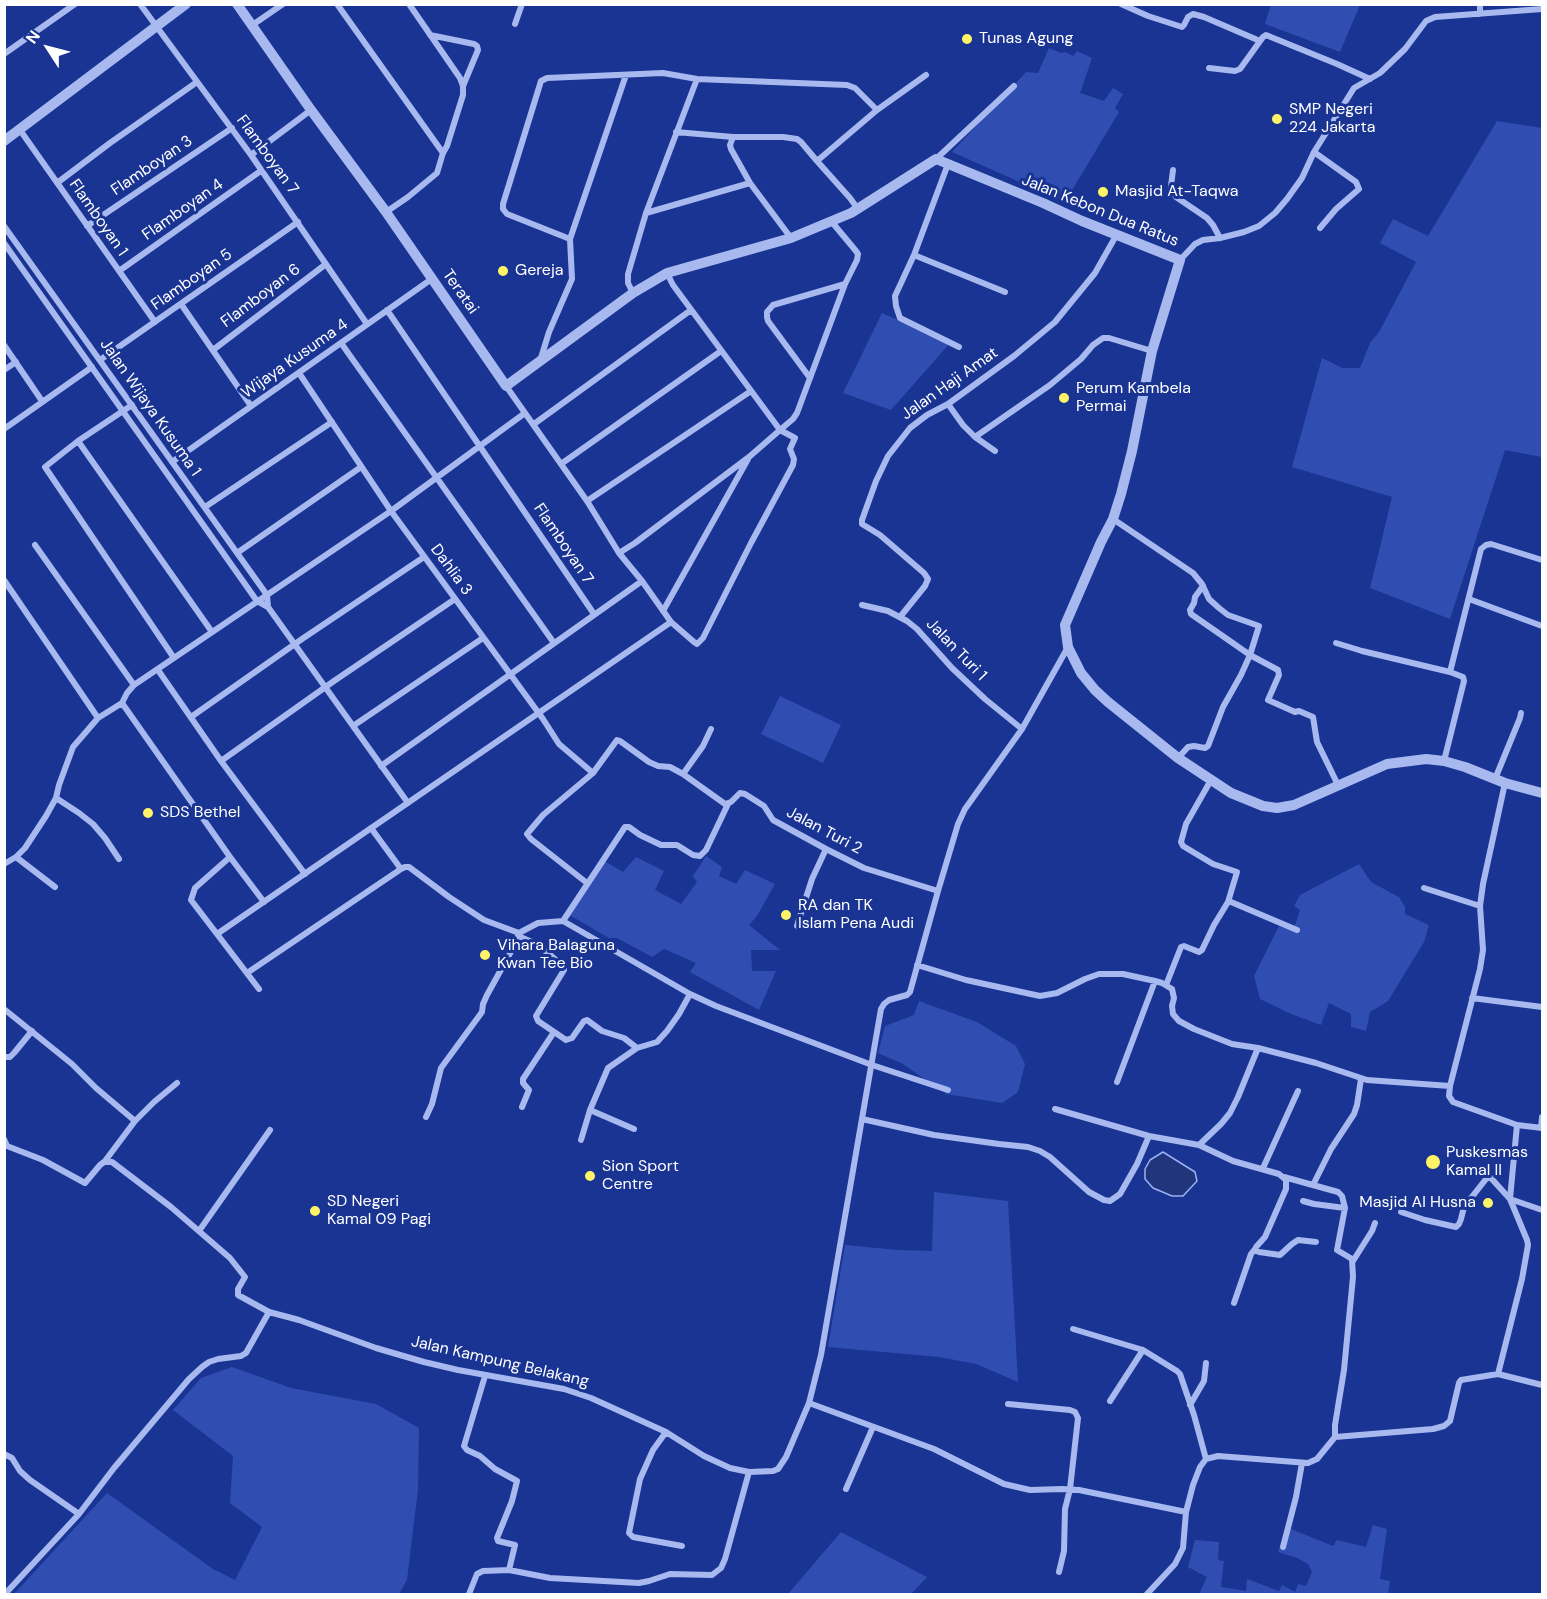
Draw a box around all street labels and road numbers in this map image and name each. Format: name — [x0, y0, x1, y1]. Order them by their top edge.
street label: Flamboyan 7 — [232, 112, 302, 198]
street label: Flamboyan 3 — [108, 132, 196, 200]
street label: Jalan Kebon Dua Ratus — [1019, 171, 1181, 251]
street label: Flamboyan 4 — [139, 175, 227, 245]
street label: Flamboyan 1 — [64, 176, 132, 260]
street label: Flamboyan 5 — [148, 245, 236, 315]
street label: Flamboyan 6 — [217, 260, 305, 332]
street label: Teratai — [438, 266, 482, 318]
street label: Wijaya Kusuma 4 — [238, 315, 352, 403]
street label: Jalan Wijaya Kusuma 1 — [95, 336, 205, 480]
street label: Jalan Haji Amat — [898, 344, 1002, 424]
street label: Flamboyan 7 — [529, 500, 597, 588]
street label: Dahlia 3 — [426, 541, 476, 599]
street label: Jalan Turi 1 — [922, 615, 990, 685]
street label: Jalan Turi 2 — [783, 803, 865, 859]
street label: Jalan Kampung Belakang — [409, 1332, 591, 1392]

